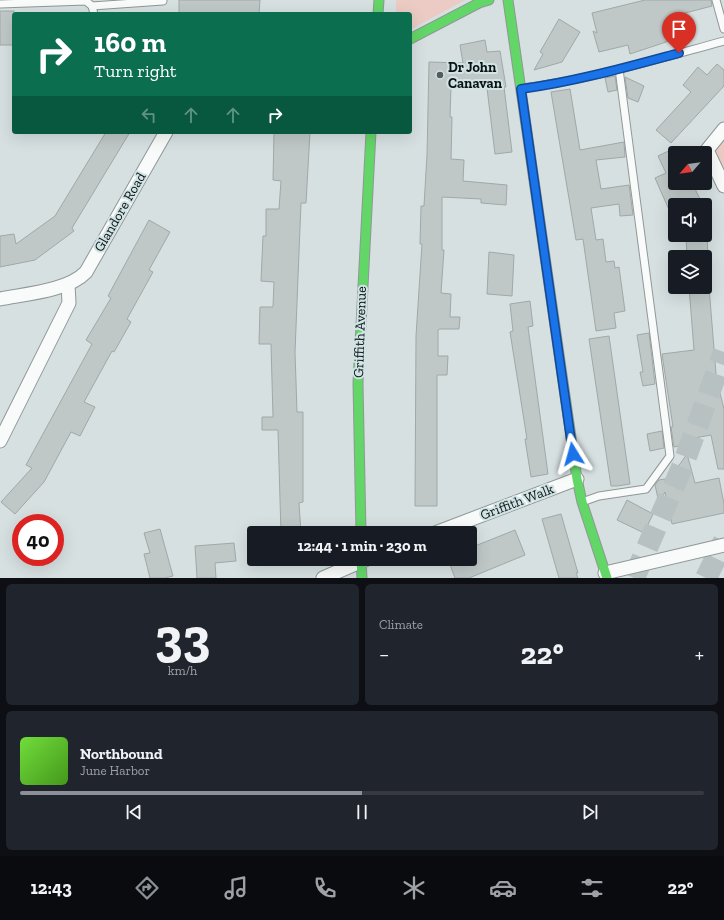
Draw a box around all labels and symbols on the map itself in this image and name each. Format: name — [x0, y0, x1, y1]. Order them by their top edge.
pin — [662, 12, 696, 53]
place label: Dr John Canavan — [448, 59, 503, 92]
marker: Dr John Canavan — [435, 70, 445, 80]
north arrow — [668, 146, 712, 190]
street label: Glandore Road — [90, 169, 150, 255]
street label: Griffith Avenue — [350, 286, 370, 378]
position arrow — [552, 433, 594, 475]
street label: Griffith Walk — [478, 480, 557, 524]
speed limit sign: 40 — [12, 514, 64, 566]

